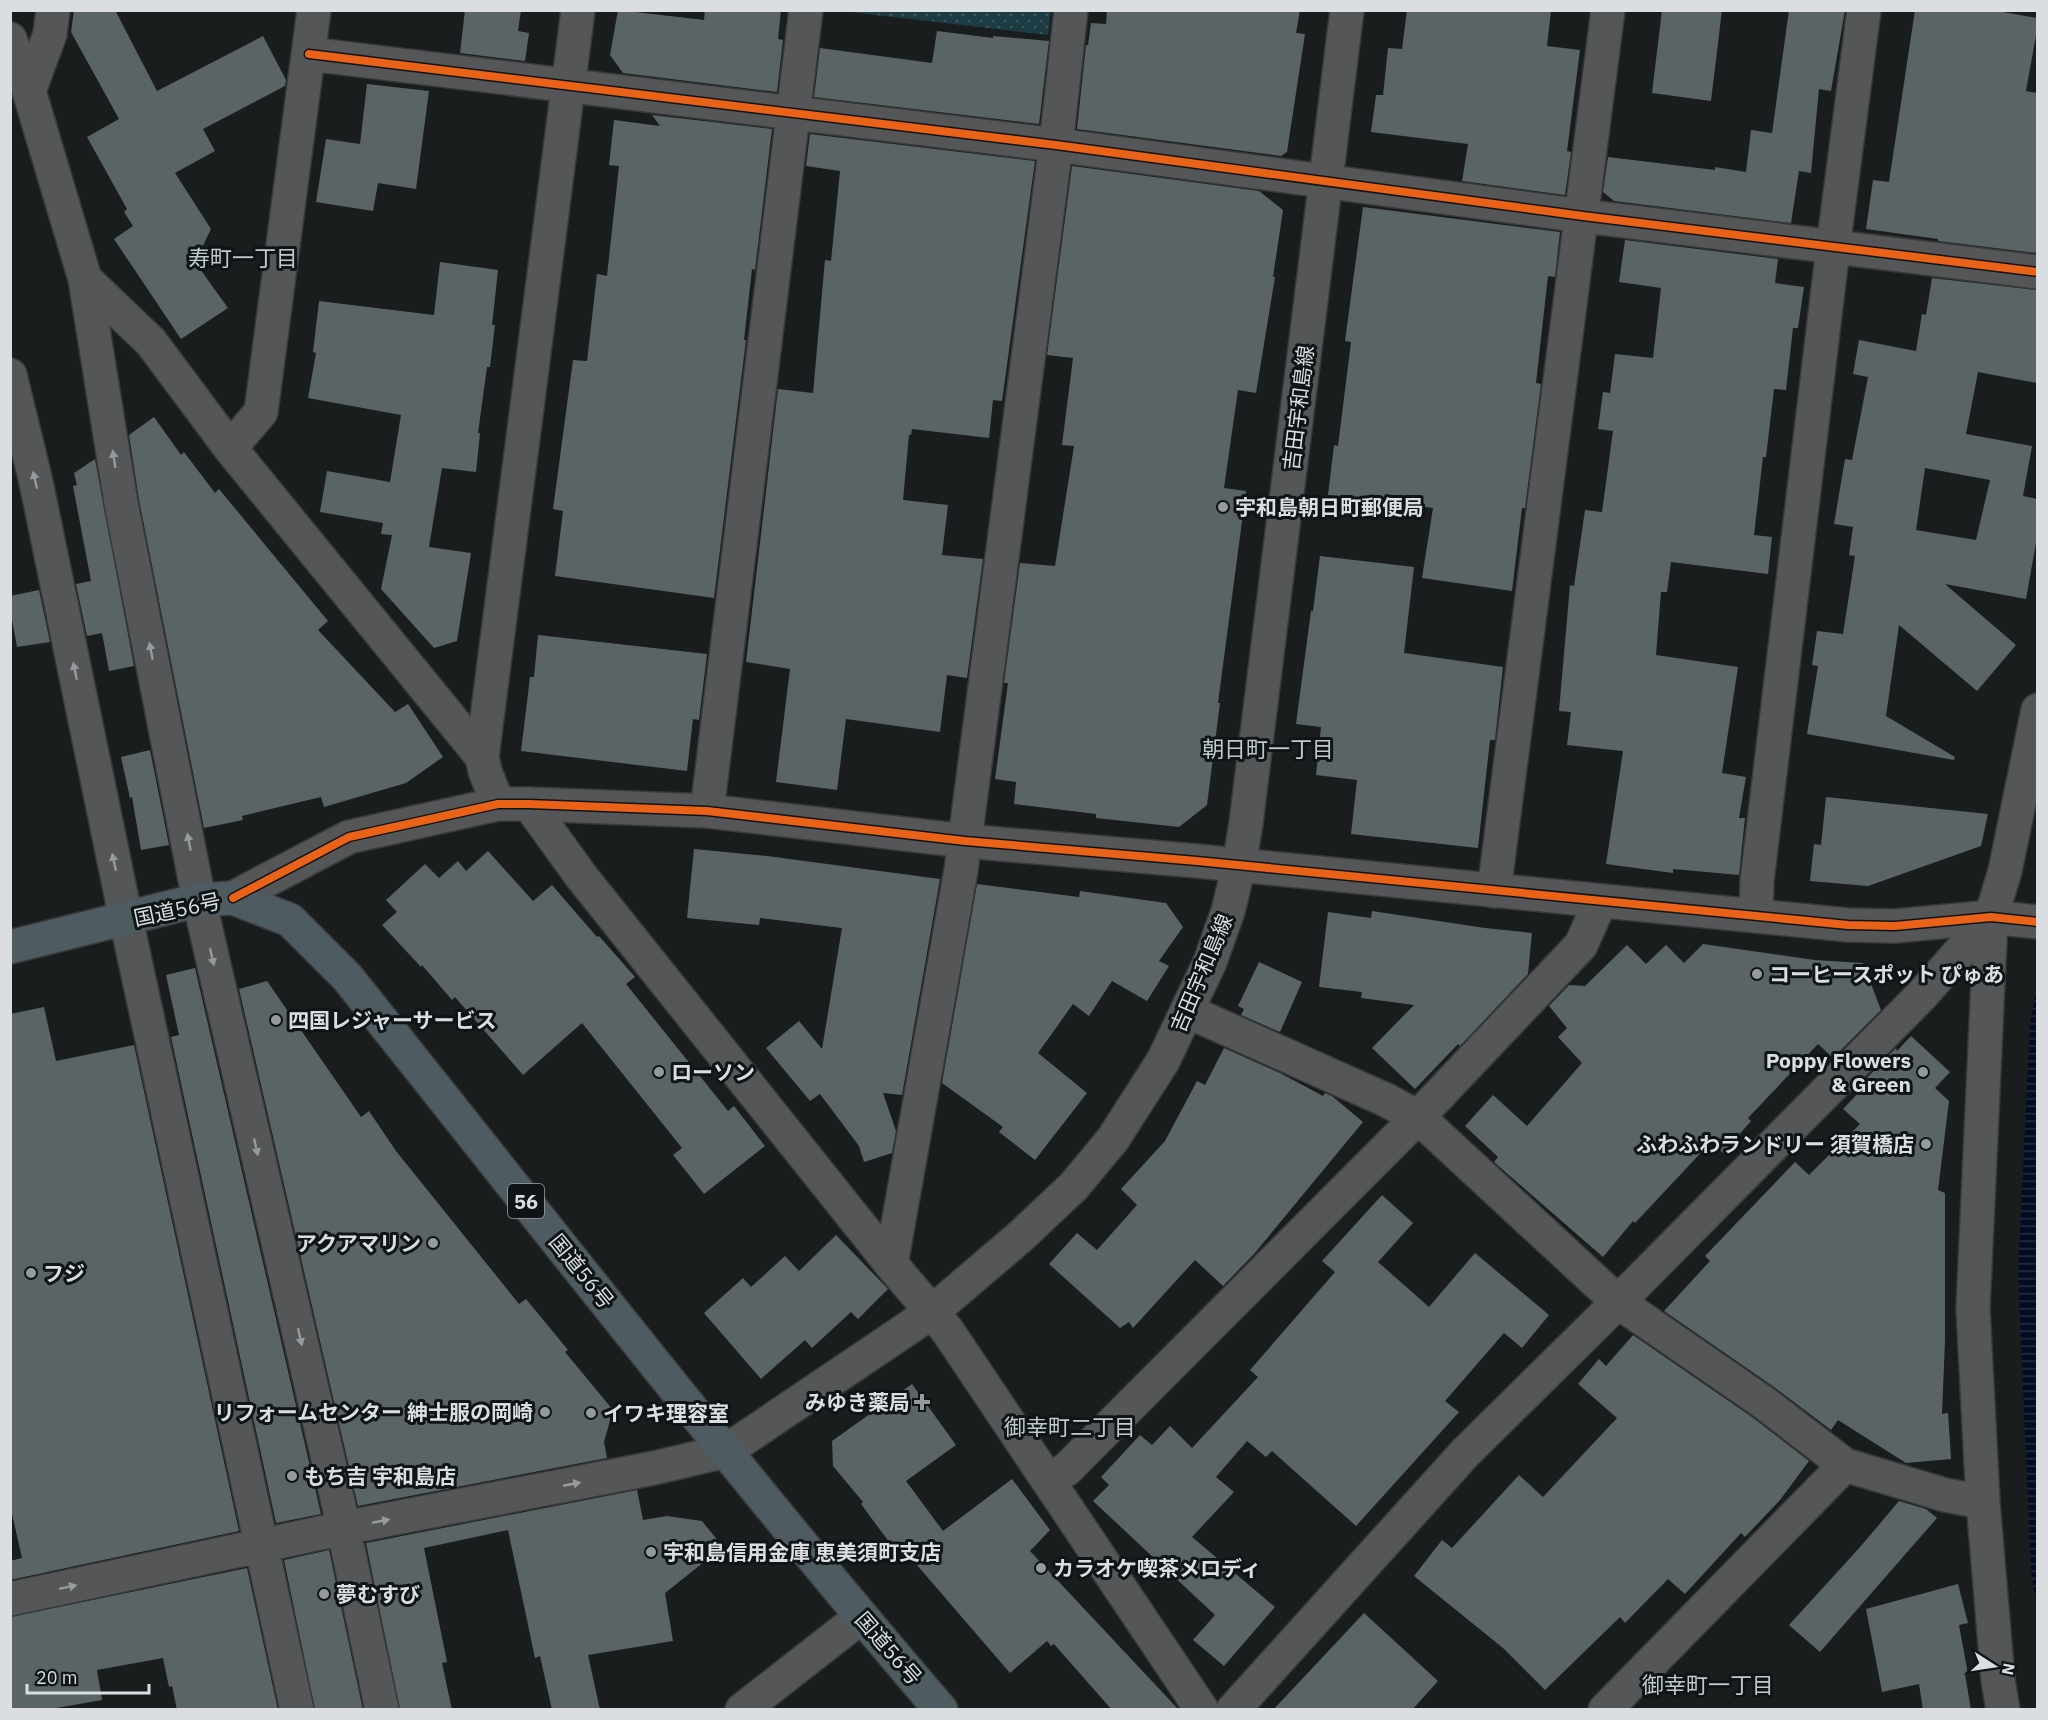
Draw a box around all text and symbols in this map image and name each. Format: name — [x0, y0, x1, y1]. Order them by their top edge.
district label: 寿町一丁目 — [188, 243, 298, 272]
street label: 吉田宇和島線 — [1276, 344, 1320, 472]
one-way arrow — [110, 450, 119, 469]
one-way arrow — [30, 471, 40, 489]
place label: 宇和島朝日町郵便局 — [1235, 493, 1424, 521]
marker: 宇和島朝日町郵便局 — [1216, 500, 1230, 514]
one-way arrow — [146, 641, 155, 660]
one-way arrow — [70, 661, 79, 680]
district label: 朝日町一丁目 — [1202, 734, 1334, 763]
one-way arrow — [184, 832, 193, 851]
one-way arrow — [109, 852, 118, 871]
street label: 国道56号 — [131, 886, 223, 932]
street label: 吉田宇和島線 — [1163, 910, 1239, 1036]
one-way arrow — [208, 947, 217, 966]
place label: コーヒースポット ぴゅあ — [1769, 960, 2004, 988]
marker: コーヒースポット ぴゅあ — [1750, 967, 1764, 981]
place label: 四国レジャーサービス — [288, 1006, 497, 1034]
marker: 四国レジャーサービス — [269, 1013, 283, 1027]
place label: Poppy Flowers & Green — [1766, 1046, 1911, 1098]
place label: ローソン — [671, 1058, 755, 1086]
marker: ローソン — [652, 1065, 666, 1079]
marker: Poppy Flowers & Green — [1916, 1065, 1930, 1079]
place label: ふわふわランドリー 須賀橋店 — [1636, 1130, 1914, 1158]
one-way arrow — [252, 1137, 261, 1156]
marker: ふわふわランドリー 須賀橋店 — [1919, 1137, 1933, 1151]
road number: 56 — [508, 1184, 544, 1218]
street label: 国道56号 — [543, 1228, 621, 1314]
place label: アクアマリン — [296, 1229, 421, 1257]
marker: アクアマリン — [426, 1236, 440, 1250]
place label: フジ — [43, 1259, 85, 1287]
marker: フジ — [24, 1266, 38, 1280]
one-way arrow — [296, 1327, 305, 1346]
place label: みゆき薬局 — [805, 1388, 910, 1416]
marker: みゆき薬局 — [915, 1395, 929, 1409]
place label: リフォームセンター 紳士服の岡崎 — [214, 1398, 533, 1426]
place label: イワキ理容室 — [603, 1399, 729, 1427]
marker: リフォームセンター 紳士服の岡崎 — [538, 1405, 552, 1419]
marker: イワキ理容室 — [584, 1406, 598, 1420]
district label: 御幸町二丁目 — [1004, 1412, 1136, 1441]
place label: もち吉 宇和島店 — [304, 1462, 456, 1490]
marker: もち吉 宇和島店 — [285, 1469, 299, 1483]
one-way arrow — [563, 1479, 582, 1488]
one-way arrow — [371, 1516, 390, 1525]
place label: 宇和島信用金庫 恵美須町支店 — [663, 1538, 941, 1566]
marker: 宇和島信用金庫 恵美須町支店 — [644, 1545, 658, 1559]
place label: カラオケ喫茶メロディ — [1053, 1554, 1262, 1582]
marker: カラオケ喫茶メロディ — [1034, 1561, 1048, 1575]
place label: 夢むすび — [336, 1580, 420, 1608]
one-way arrow — [58, 1582, 77, 1591]
marker: 夢むすび — [317, 1587, 331, 1601]
street label: 国道56号 — [850, 1606, 928, 1690]
north arrow — [1964, 1636, 2024, 1696]
scale bar — [27, 1657, 148, 1695]
text: N — [1998, 1661, 2020, 1677]
text: 20 m — [36, 1666, 78, 1689]
district label: 御幸町一丁目 — [1642, 1670, 1774, 1699]

